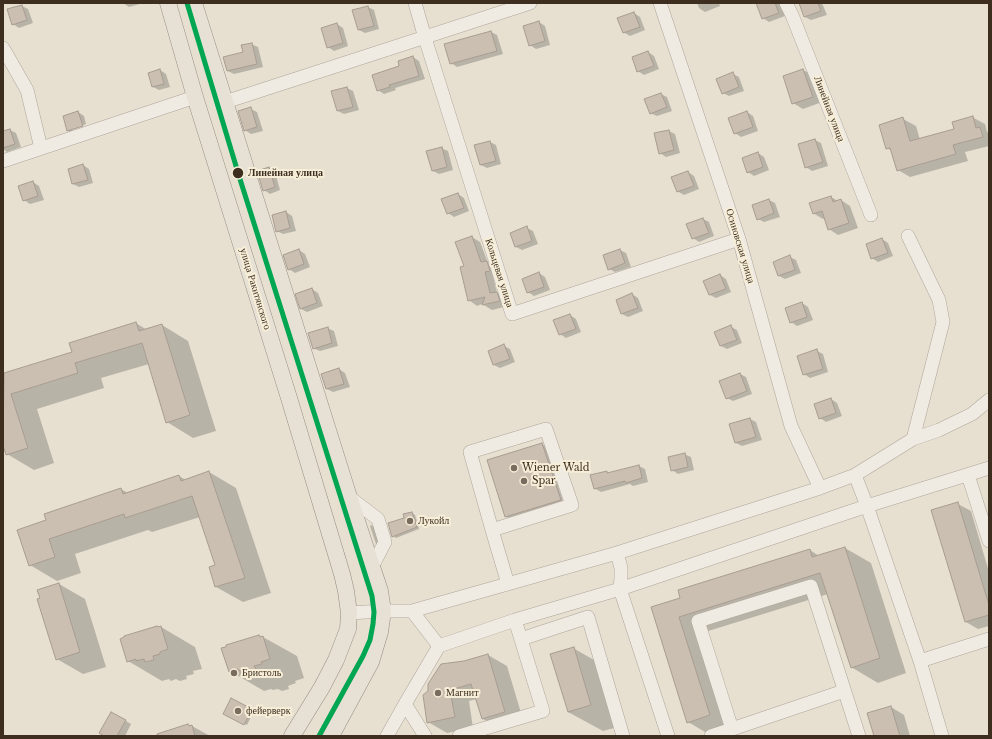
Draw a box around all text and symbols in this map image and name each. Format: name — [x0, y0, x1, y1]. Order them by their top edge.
street label: Линейная улица — [811, 75, 847, 143]
marker: Линейная улица — [231, 166, 245, 180]
place label: Линейная улица — [248, 167, 323, 179]
street label: Осиновская улица — [723, 207, 757, 285]
street label: Кольцевая улица — [482, 237, 516, 309]
street label: улица Ракитянского — [237, 247, 273, 331]
place label: Wiener Wald — [522, 462, 589, 474]
marker: Wiener Wald — [509, 463, 519, 473]
place label: Spar — [532, 475, 555, 487]
marker: Spar — [519, 476, 529, 486]
place label: Лукойл — [418, 515, 449, 527]
marker: Лукойл — [405, 516, 415, 526]
place label: Бристоль — [242, 667, 281, 679]
marker: Бристоль — [229, 668, 239, 678]
place label: Магнит — [446, 687, 479, 699]
marker: Магнит — [433, 688, 443, 698]
place label: фейерверк — [246, 705, 291, 717]
marker: фейерверк — [233, 706, 243, 716]

